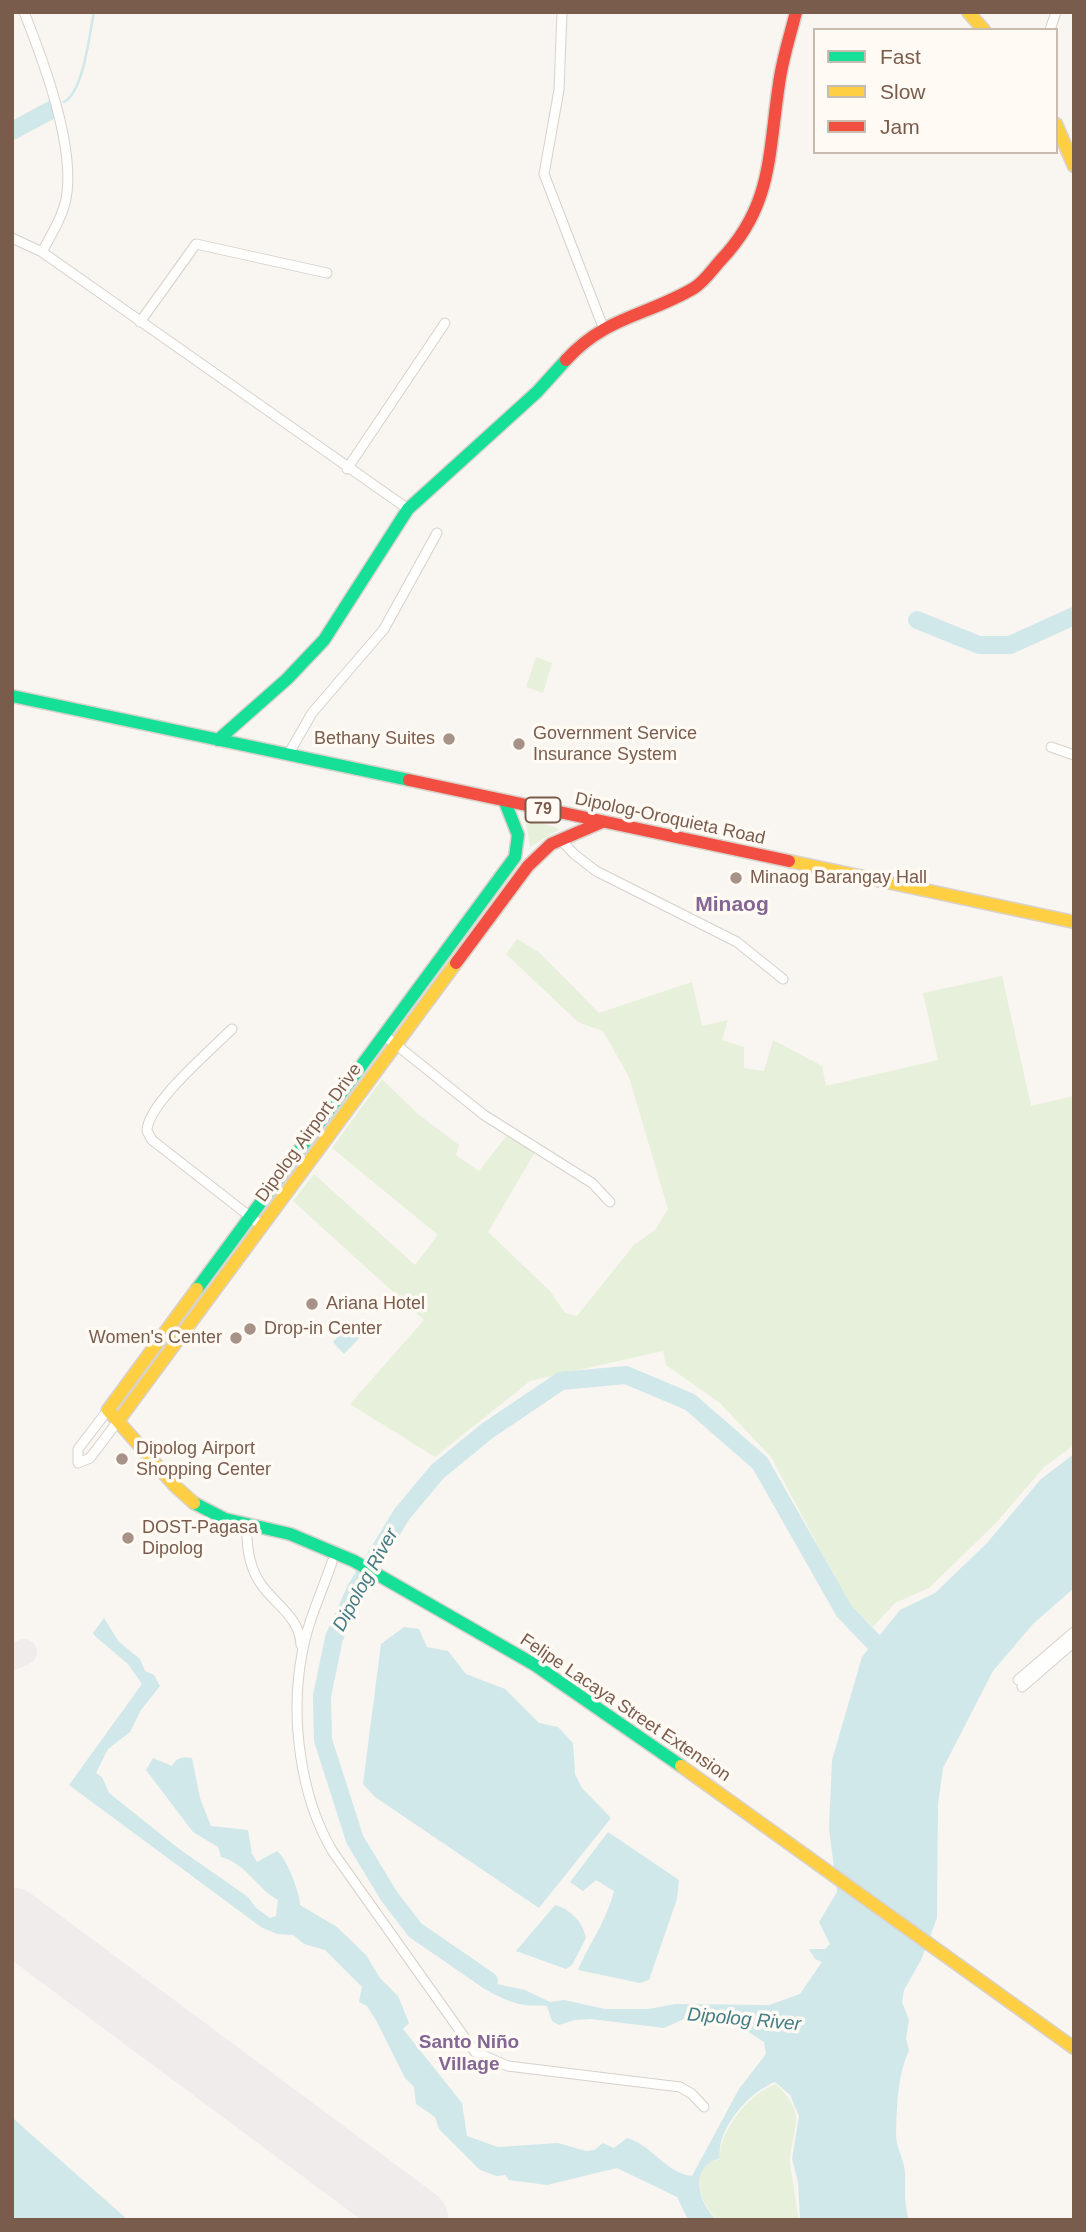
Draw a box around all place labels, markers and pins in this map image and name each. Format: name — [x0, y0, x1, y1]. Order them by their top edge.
place label: Government Service Insurance System — [533, 723, 697, 766]
place label: Bethany Suites — [314, 728, 435, 750]
marker: Bethany Suites — [441, 731, 457, 747]
marker: Government Service Insurance System — [511, 736, 527, 752]
place label: Minaog Barangay Hall — [750, 867, 927, 889]
marker: Minaog Barangay Hall — [728, 870, 744, 886]
place label: Ariana Hotel — [326, 1293, 425, 1315]
marker: Ariana Hotel — [304, 1296, 320, 1312]
place label: Drop-in Center — [264, 1318, 382, 1340]
marker: Drop-in Center — [242, 1321, 258, 1337]
place label: Women's Center — [89, 1327, 222, 1349]
marker: Women's Center — [228, 1330, 244, 1346]
place label: Dipolog Airport Shopping Center — [136, 1438, 271, 1480]
marker: Dipolog Airport Shopping Center — [114, 1451, 130, 1467]
place label: DOST-Pagasa Dipolog — [142, 1517, 258, 1560]
marker: DOST-Pagasa Dipolog — [120, 1530, 136, 1546]

